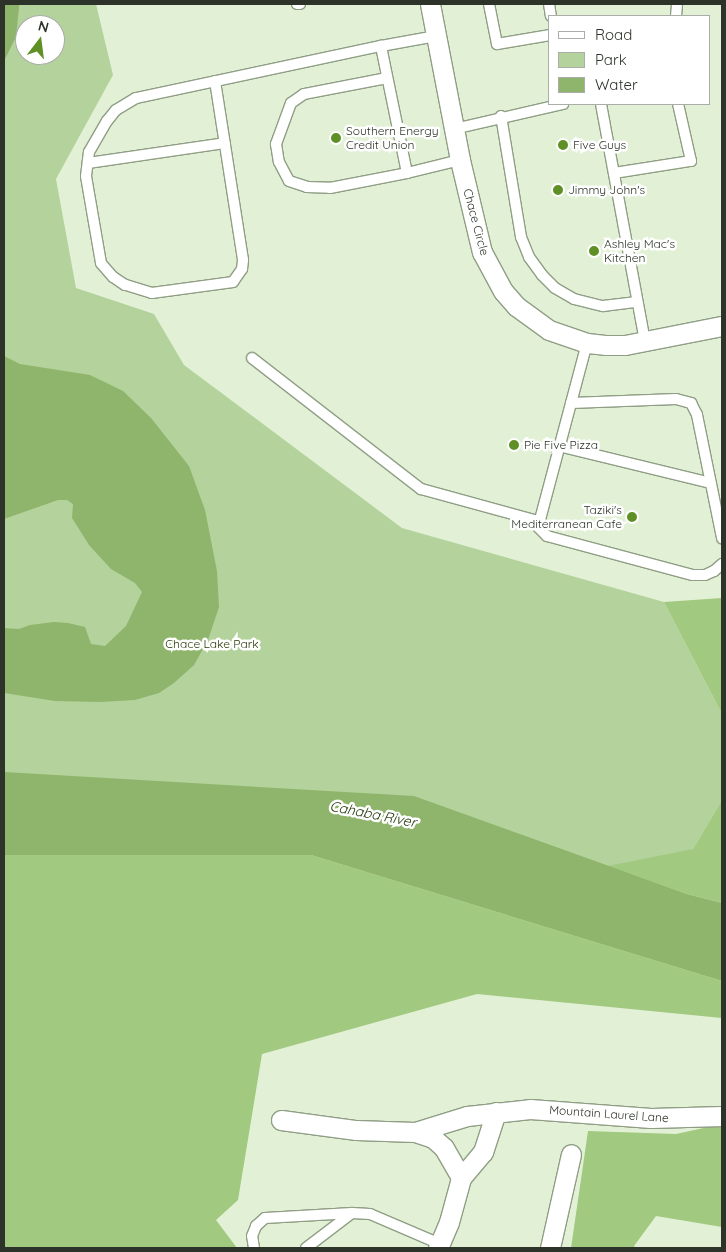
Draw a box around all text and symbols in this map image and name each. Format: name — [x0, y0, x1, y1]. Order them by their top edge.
north arrow — [15, 15, 65, 65]
legend — [548, 15, 711, 105]
text: N — [36, 16, 51, 37]
text: Road — [595, 25, 632, 44]
text: Park — [595, 50, 627, 69]
text: Water — [595, 75, 638, 94]
place label: Southern Energy Credit Union — [346, 124, 439, 152]
marker: Southern Energy Credit Union — [330, 132, 342, 144]
place label: Five Guys — [573, 138, 626, 152]
marker: Five Guys — [557, 139, 569, 151]
place label: Jimmy John's — [568, 183, 645, 197]
marker: Jimmy John's — [552, 184, 564, 196]
street label: Chace Circle — [460, 187, 492, 257]
place label: Ashley Mac's Kitchen — [604, 237, 675, 265]
marker: Ashley Mac's Kitchen — [588, 245, 600, 257]
place label: Pie Five Pizza — [524, 438, 598, 452]
marker: Pie Five Pizza — [508, 439, 520, 451]
place label: Taziki's Mediterranean Cafe — [511, 503, 622, 531]
marker: Taziki's Mediterranean Cafe — [626, 511, 638, 523]
park label: Chace Lake Park — [165, 637, 259, 651]
water label: Cahaba River — [328, 797, 418, 831]
street label: Mountain Laurel Lane — [549, 1103, 669, 1125]

